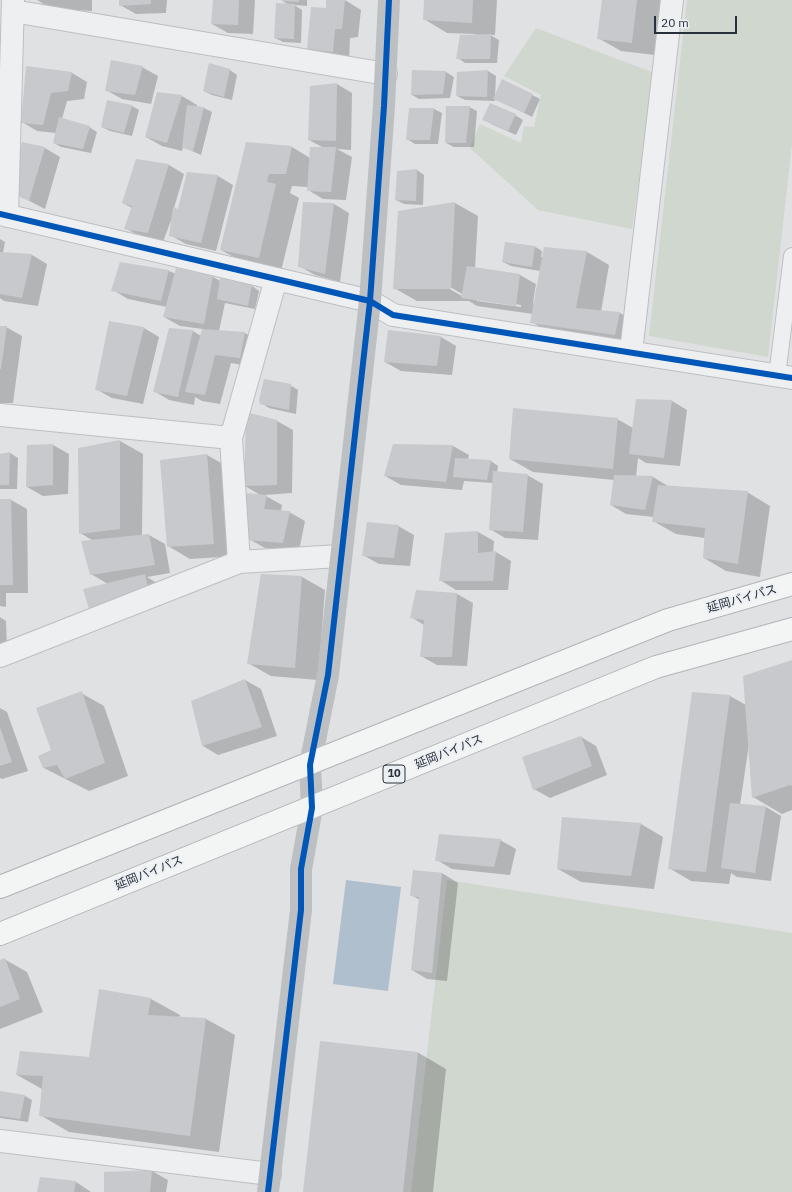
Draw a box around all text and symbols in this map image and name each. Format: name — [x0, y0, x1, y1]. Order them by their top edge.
scale bar — [656, 8, 739, 34]
text: 20 m — [661, 15, 689, 30]
street label: 延岡バイパス — [705, 582, 779, 616]
street label: 延岡バイパス — [413, 732, 485, 772]
road number: 10 — [383, 765, 405, 783]
street label: 延岡バイパス — [113, 853, 185, 893]

